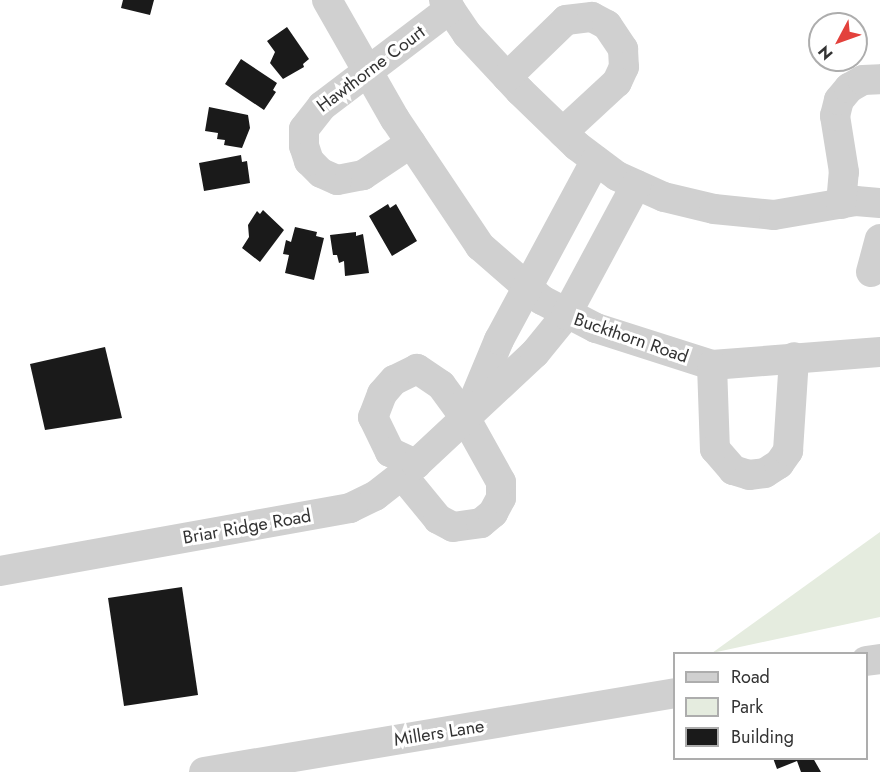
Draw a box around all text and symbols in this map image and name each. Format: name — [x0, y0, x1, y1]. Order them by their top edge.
north arrow — [808, 12, 868, 72]
street label: Hawthorne Court — [313, 21, 429, 117]
text: N — [813, 40, 838, 65]
street label: Buckthorn Road — [571, 308, 691, 368]
street label: Briar Ridge Road — [181, 505, 313, 549]
legend — [673, 652, 868, 760]
text: Road — [731, 664, 770, 690]
text: Park — [731, 694, 763, 720]
street label: Millers Lane — [392, 715, 486, 751]
text: Building — [731, 724, 794, 750]

